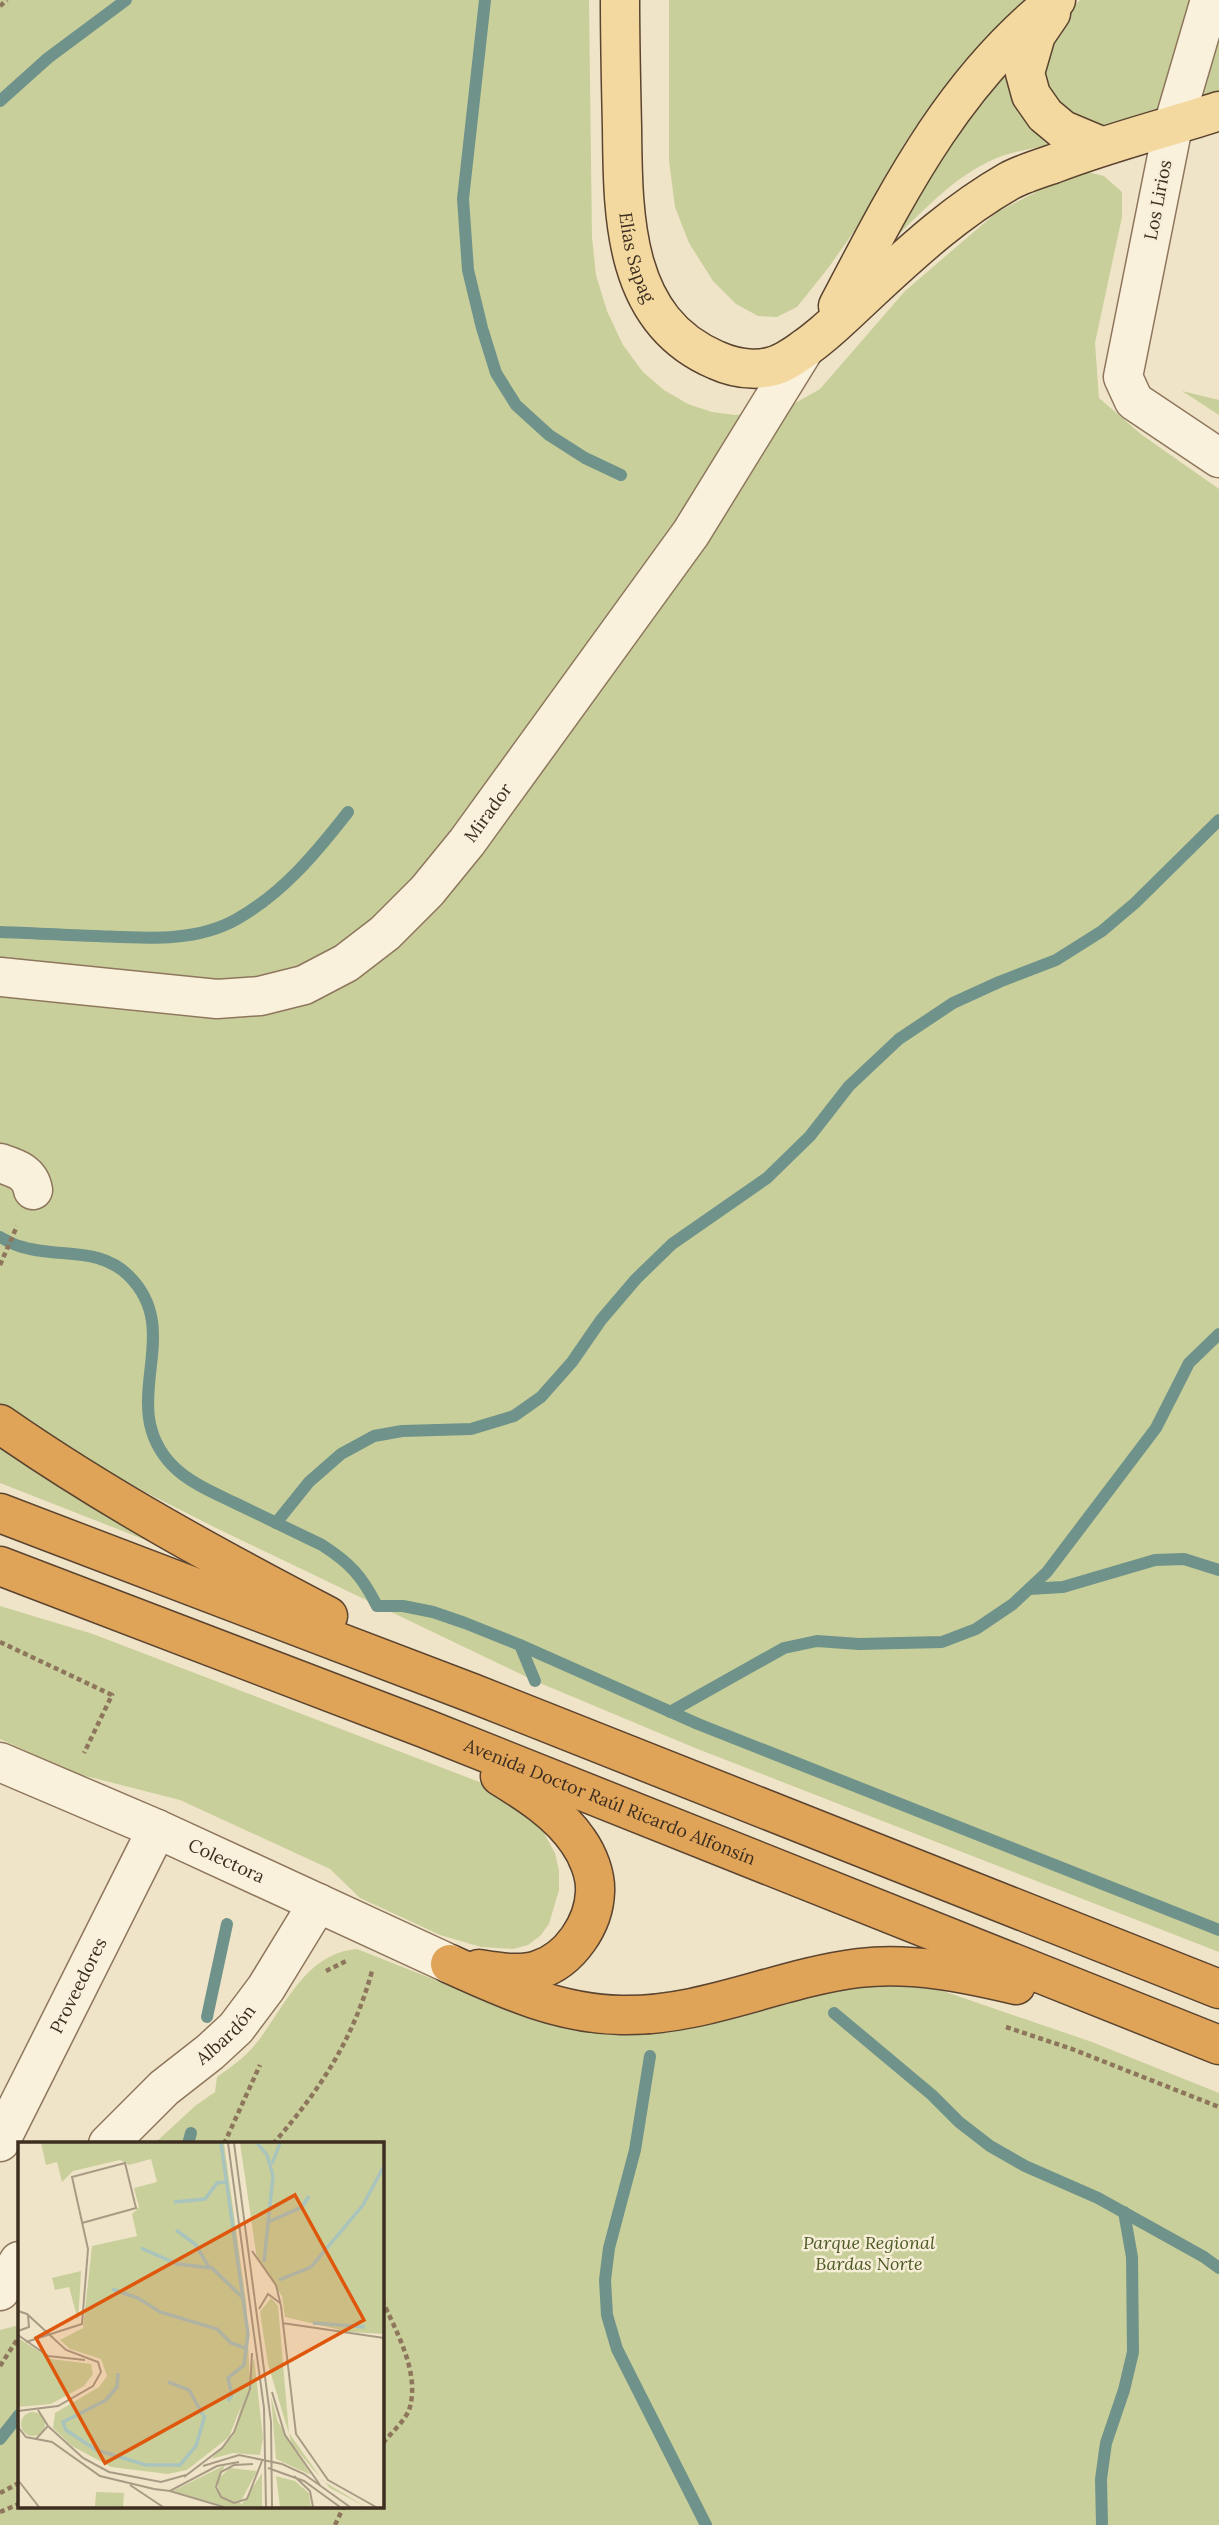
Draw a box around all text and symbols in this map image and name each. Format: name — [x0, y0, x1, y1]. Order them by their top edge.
street label: Los Lirios — [1138, 158, 1177, 242]
street label: Elías Sapag — [614, 211, 661, 307]
street label: Mirador — [459, 778, 517, 847]
street label: Avenida Doctor Raúl Ricardo Alfonsín — [460, 1733, 759, 1870]
street label: Colectora — [185, 1833, 268, 1888]
street label: Proveedores — [44, 1934, 112, 2037]
street label: Albardón — [190, 2000, 260, 2070]
inset map — [18, 2142, 383, 2508]
park label: Parque Regional Bardas Norte — [803, 2231, 935, 2275]

